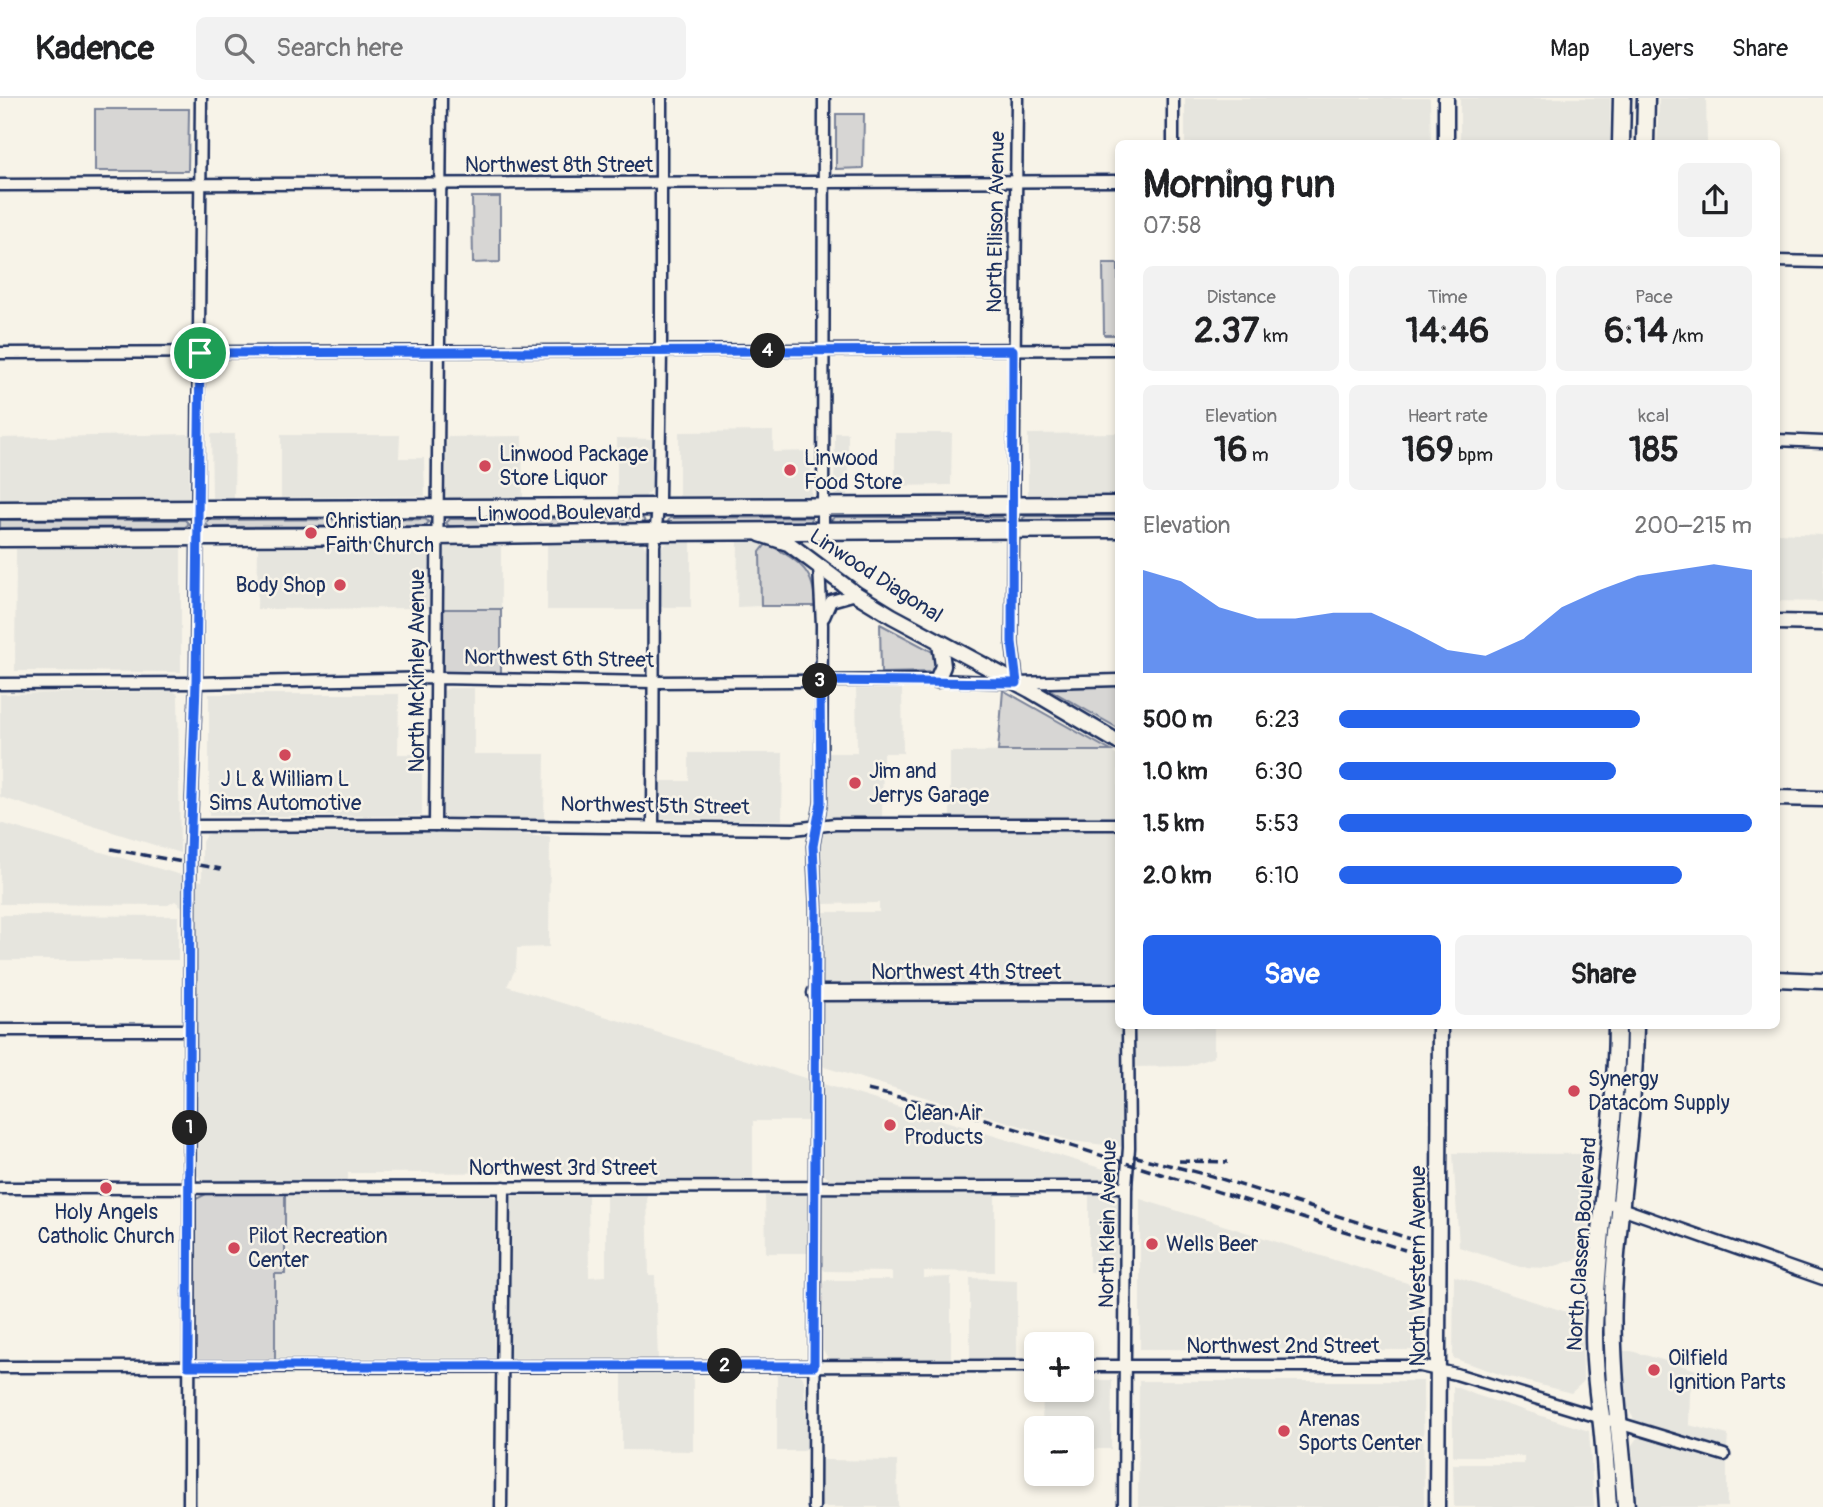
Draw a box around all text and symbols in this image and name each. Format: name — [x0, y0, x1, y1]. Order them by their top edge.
search box — [196, 17, 686, 80]
text: Kadence — [35, 28, 154, 69]
icon: search — [220, 29, 258, 67]
text: Search here — [276, 32, 403, 64]
text: Map — [1550, 34, 1590, 63]
text: Layers — [1628, 34, 1694, 63]
text: Share — [1732, 34, 1788, 63]
street label: North Ellison Avenue — [981, 130, 1011, 313]
street label: Northwest 8th Street — [465, 152, 654, 179]
text: Morning run — [1143, 161, 1335, 209]
button: share — [1678, 163, 1752, 237]
text: 07:58 — [1143, 211, 1201, 240]
text: Distance — [1206, 285, 1276, 309]
text: Time — [1428, 285, 1467, 309]
text: Pace — [1635, 285, 1673, 309]
text: 2.37 — [1194, 309, 1259, 353]
text: 14:46 — [1405, 309, 1490, 353]
text: 6:14 — [1604, 309, 1668, 353]
pin — [170, 323, 230, 383]
text: km — [1259, 324, 1288, 348]
text: /km — [1668, 324, 1704, 348]
icon: arrive — [181, 334, 219, 372]
pin: 4 — [750, 334, 786, 368]
text: 4 — [762, 338, 773, 362]
text: Elevation — [1205, 404, 1277, 428]
text: Heart rate — [1407, 404, 1488, 428]
text: kcal — [1638, 404, 1669, 428]
text: 16 — [1214, 428, 1248, 472]
text: 169 — [1402, 428, 1454, 472]
text: 185 — [1629, 428, 1679, 472]
place label: Linwood Package Store Liquor — [499, 441, 649, 492]
text: m — [1248, 443, 1269, 467]
text: bpm — [1454, 443, 1493, 467]
place label: Linwood Food Store — [804, 445, 903, 496]
marker: Linwood Package Store Liquor — [477, 458, 493, 474]
marker: Linwood Food Store — [782, 462, 798, 478]
street label: Linwood Boulevard — [477, 498, 641, 528]
place label: Christian Faith Church — [325, 508, 434, 559]
text: Elevation — [1143, 511, 1231, 540]
text: 200–215 m — [1634, 511, 1752, 540]
street label: Linwood Diagonal — [804, 523, 948, 629]
marker: Christian Faith Church — [303, 525, 319, 541]
street label: North McKinley Avenue — [404, 569, 431, 773]
place label: Body Shop — [236, 572, 326, 599]
marker: Body Shop — [332, 577, 348, 593]
street label: Northwest 6th Street — [464, 644, 655, 674]
pin: 3 — [802, 664, 838, 698]
text: 3 — [814, 668, 825, 692]
text: 500 m — [1143, 705, 1212, 734]
text: 6:23 — [1255, 705, 1300, 734]
marker: J L & William L Sims Automotive — [277, 747, 293, 763]
text: 1.0 km — [1143, 757, 1208, 786]
text: 6:30 — [1255, 757, 1303, 786]
place label: Jim and Jerrys Garage — [869, 758, 990, 809]
place label: J L & William L Sims Automotive — [209, 766, 362, 817]
marker: Jim and Jerrys Garage — [847, 775, 863, 791]
street label: Northwest 5th Street — [560, 791, 750, 821]
text: 1.5 km — [1143, 809, 1205, 838]
text: 5:53 — [1255, 809, 1299, 838]
text: 2.0 km — [1143, 861, 1212, 890]
text: 6:10 — [1255, 861, 1299, 890]
button: Save — [1143, 935, 1441, 1015]
button: Share — [1455, 935, 1752, 1015]
street label: Northwest 4th Street — [871, 959, 1062, 986]
place label: Synergy Datacom Supply — [1588, 1066, 1730, 1117]
marker: Synergy Datacom Supply — [1566, 1083, 1582, 1099]
place label: Clean Air Products — [904, 1100, 984, 1151]
pin: 1 — [172, 1110, 208, 1146]
text: 1 — [186, 1115, 193, 1139]
marker: Clean Air Products — [882, 1117, 898, 1133]
street label: North Classen Boulevard — [1561, 1136, 1603, 1352]
street label: North Klein Avenue — [1093, 1139, 1123, 1308]
street label: Northwest 3rd Street — [469, 1155, 658, 1182]
street label: North Western Avenue — [1405, 1165, 1432, 1366]
marker: Holy Angels Catholic Church — [98, 1180, 114, 1196]
place label: Holy Angels Catholic Church — [37, 1199, 175, 1250]
place label: Pilot Recreation Center — [248, 1223, 388, 1274]
place label: Wells Beer — [1166, 1231, 1259, 1258]
marker: Wells Beer — [1144, 1236, 1160, 1252]
marker: Pilot Recreation Center — [226, 1240, 242, 1256]
map controls — [1024, 1332, 1094, 1486]
button: + — [1024, 1332, 1094, 1402]
street label: Northwest 2nd Street — [1186, 1333, 1380, 1360]
place label: Oilfield Ignition Parts — [1668, 1345, 1786, 1396]
pin: 2 — [708, 1348, 742, 1384]
text: 2 — [719, 1353, 730, 1377]
marker: Oilfield Ignition Parts — [1646, 1362, 1662, 1378]
place label: Arenas Sports Center — [1298, 1406, 1423, 1457]
button: − — [1024, 1416, 1094, 1486]
marker: Arenas Sports Center — [1276, 1423, 1292, 1439]

